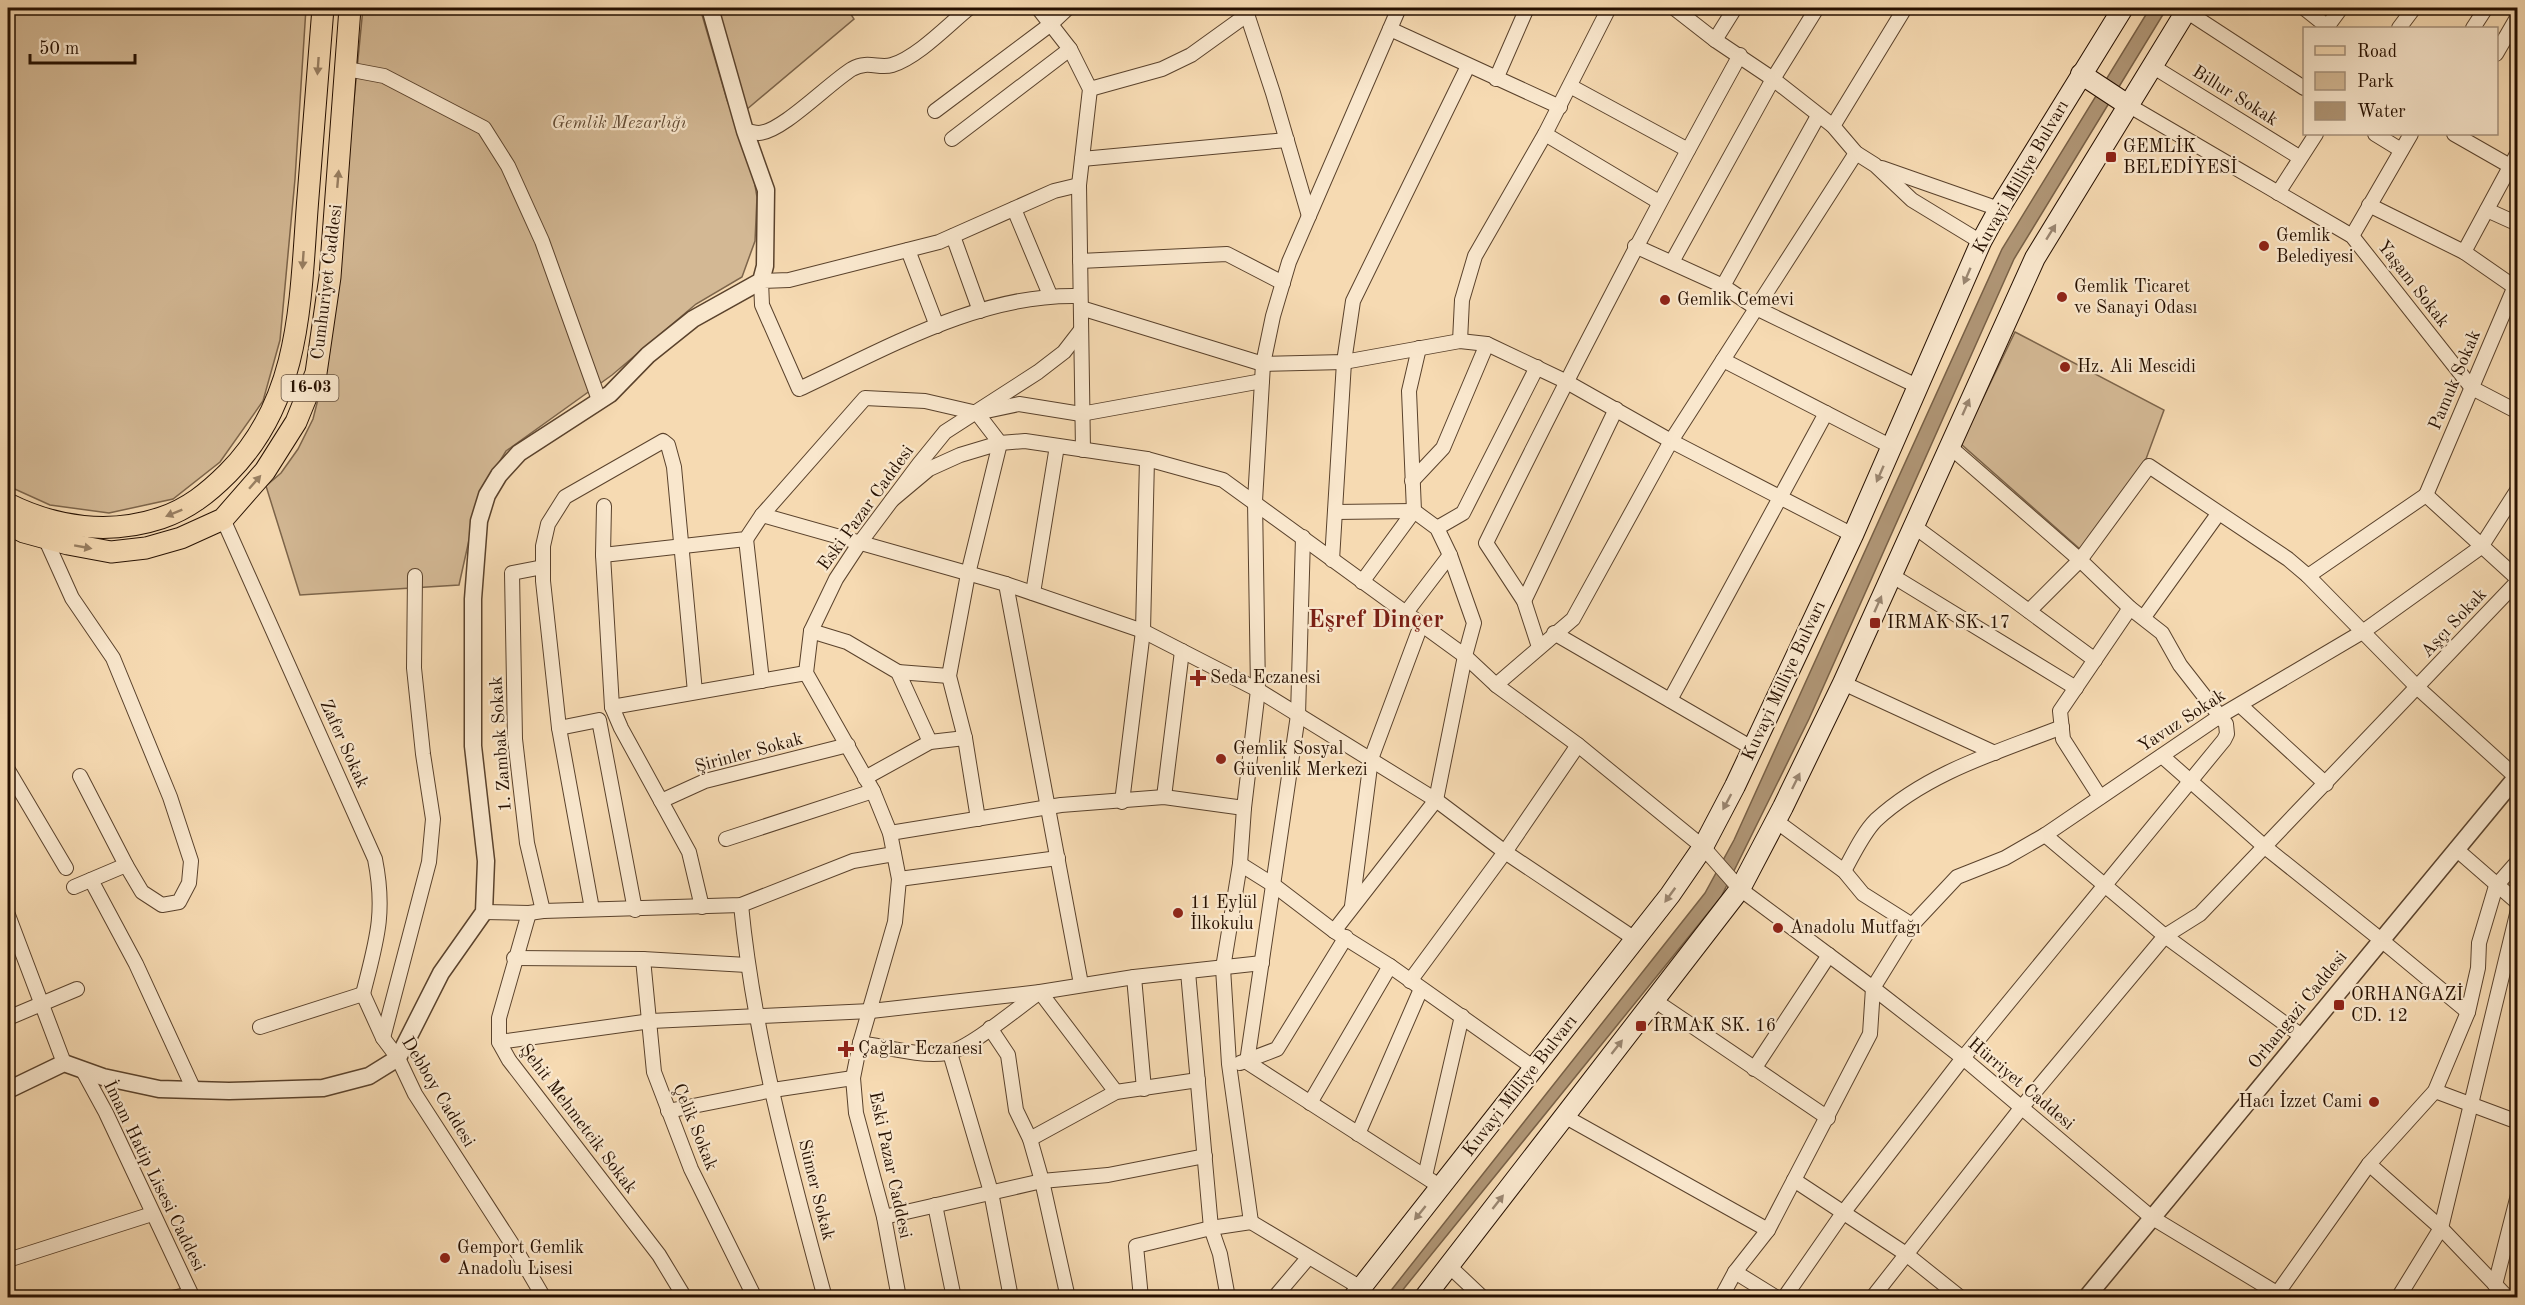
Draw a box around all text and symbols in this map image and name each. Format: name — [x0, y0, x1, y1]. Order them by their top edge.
scale bar — [30, 27, 135, 65]
legend — [2303, 27, 2498, 135]
text: 50 m — [39, 40, 79, 58]
text: Road — [2357, 43, 2397, 61]
one-way arrow — [314, 56, 323, 75]
street label: Billur Sokak — [2189, 63, 2281, 129]
text: Park — [2357, 73, 2394, 91]
street label: Kuvayi Milliye Bulvarı — [1970, 97, 2072, 257]
text: Water — [2357, 103, 2406, 121]
park label: Gemlik Mezarlığı — [552, 114, 686, 132]
place label: GEMLİK BELEDİYESİ — [2123, 135, 2237, 177]
marker: GEMLİK BELEDİYESİ — [2104, 150, 2118, 164]
one-way arrow — [333, 169, 343, 188]
street label: Cumhuriyet Caddesi — [309, 203, 345, 361]
one-way arrow — [2046, 224, 2057, 240]
place label: Gemlik Belediyesi — [2276, 227, 2354, 266]
street label: Yaşam Sokak — [2374, 237, 2452, 331]
marker: Gemlik Belediyesi — [2257, 239, 2271, 253]
one-way arrow — [298, 251, 308, 270]
one-way arrow — [1962, 267, 1972, 285]
place label: Gemlik Ticaret ve Sanayi Odası — [2074, 278, 2198, 317]
marker: Gemlik Ticaret ve Sanayi Odası — [2055, 290, 2069, 304]
place label: Gemlik Cemevi — [1677, 291, 1794, 309]
marker: Gemlik Cemevi — [1658, 293, 1672, 307]
street label: Pamuk Sokak — [2426, 328, 2484, 432]
place label: Hz. Ali Mescidi — [2077, 358, 2196, 376]
marker: Hz. Ali Mescidi — [2058, 360, 2072, 374]
road number: 16-03 — [282, 375, 338, 401]
one-way arrow — [1962, 398, 1972, 416]
street label: Eski Pazar Caddesi — [815, 442, 917, 574]
one-way arrow — [1876, 465, 1885, 482]
one-way arrow — [248, 475, 261, 490]
one-way arrow — [164, 508, 182, 518]
one-way arrow — [74, 543, 93, 552]
street label: Aşçı Sokak — [2418, 585, 2490, 661]
one-way arrow — [1874, 596, 1883, 613]
street label: Kuvayi Milliye Bulvarı — [1739, 598, 1829, 764]
district label: Eşref Dinçer — [1308, 609, 1444, 633]
place label: IRMAK SK. 17 — [1887, 614, 2010, 632]
marker: IRMAK SK. 17 — [1868, 616, 1882, 630]
place label: Seda Eczanesi — [1210, 669, 1321, 687]
marker: Seda Eczanesi — [1191, 671, 1205, 685]
street label: 1. Zambak Sokak — [487, 676, 515, 812]
street label: Yavuz Sokak — [2135, 686, 2229, 756]
street label: Zafer Sokak — [316, 697, 372, 791]
street label: Şirinler Sokak — [693, 730, 805, 776]
place label: Gemlik Sosyal Güvenlik Merkezi — [1233, 740, 1368, 779]
marker: Gemlik Sosyal Güvenlik Merkezi — [1214, 752, 1228, 766]
one-way arrow — [1791, 772, 1800, 789]
one-way arrow — [1722, 794, 1732, 811]
one-way arrow — [1664, 887, 1676, 902]
place label: 11 Eylül İlkokulu — [1190, 894, 1257, 933]
marker: 11 Eylül İlkokulu — [1171, 906, 1185, 920]
place label: Anadolu Mutfağı — [1790, 919, 1921, 937]
marker: Anadolu Mutfağı — [1771, 921, 1785, 935]
street label: Orhangazi Caddesi — [2245, 948, 2351, 1072]
place label: ORHANGAZİ CD. 12 — [2351, 983, 2463, 1025]
marker: ORHANGAZİ CD. 12 — [2332, 998, 2346, 1012]
street label: Kuvayi Milliye Bulvarı — [1459, 1012, 1581, 1160]
place label: IRMAK SK. 16 — [1653, 1017, 1776, 1035]
marker: IRMAK SK. 16 — [1634, 1019, 1648, 1033]
street label: Debboy Caddesi — [398, 1034, 478, 1150]
street label: Hürriyet Caddesi — [1964, 1035, 2078, 1134]
one-way arrow — [1611, 1039, 1624, 1055]
place label: Çağlar Eczanesi — [858, 1040, 983, 1058]
street label: Şehit Mehmetcik Sokak — [516, 1041, 640, 1197]
marker: Çağlar Eczanesi — [839, 1042, 853, 1056]
street label: İmam Hatip Lisesi Caddesi — [100, 1077, 211, 1274]
street label: Çelik Sokak — [669, 1081, 721, 1173]
street label: Eski Pazar Caddesi — [866, 1090, 914, 1240]
place label: Hacı İzzet Cami — [2239, 1090, 2362, 1111]
marker: Hacı İzzet Cami — [2367, 1095, 2381, 1109]
street label: Sümer Sokak — [795, 1138, 837, 1242]
one-way arrow — [1492, 1194, 1504, 1209]
one-way arrow — [1414, 1206, 1426, 1221]
place label: Gemport Gemlik Anadolu Lisesi — [457, 1239, 584, 1278]
marker: Gemport Gemlik Anadolu Lisesi — [438, 1251, 452, 1265]

